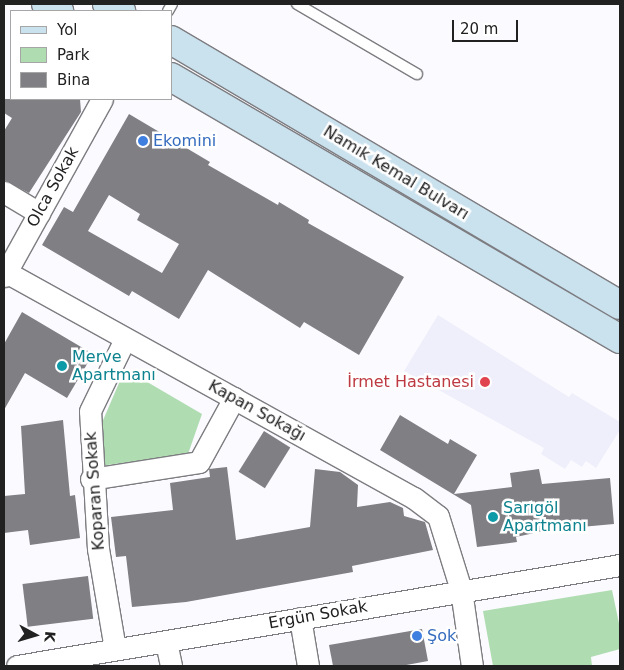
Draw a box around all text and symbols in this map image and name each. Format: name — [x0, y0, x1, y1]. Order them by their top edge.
legend — [10, 10, 172, 100]
scale bar — [454, 10, 520, 42]
text: 20 m — [460, 20, 498, 38]
text: Yol — [57, 21, 78, 39]
text: Park — [57, 46, 89, 64]
text: Bina — [57, 71, 90, 89]
street label: Namık Kemal Bulvarı — [320, 122, 472, 224]
place label: Ekomini — [153, 131, 216, 151]
marker: Ekomini — [137, 135, 149, 147]
street label: Olca Sokak — [23, 144, 83, 230]
place label: Merve Apartmanı — [72, 347, 156, 385]
marker: Merve Apartmanı — [56, 360, 68, 372]
place label: İrmet Hastanesi — [347, 372, 474, 392]
marker: İrmet Hastanesi — [478, 375, 492, 389]
street label: Kapan Sokağı — [205, 376, 309, 446]
street label: Koparan Sokak — [81, 431, 109, 551]
place label: Sarıgöl Apartmanı — [503, 498, 587, 536]
marker: Sarıgöl Apartmanı — [487, 511, 499, 523]
street label: Ergün Sokak — [267, 597, 369, 633]
north arrow — [10, 610, 60, 660]
place label: Şok — [427, 626, 456, 646]
text: K — [41, 630, 58, 643]
marker: Şok — [411, 630, 423, 642]

